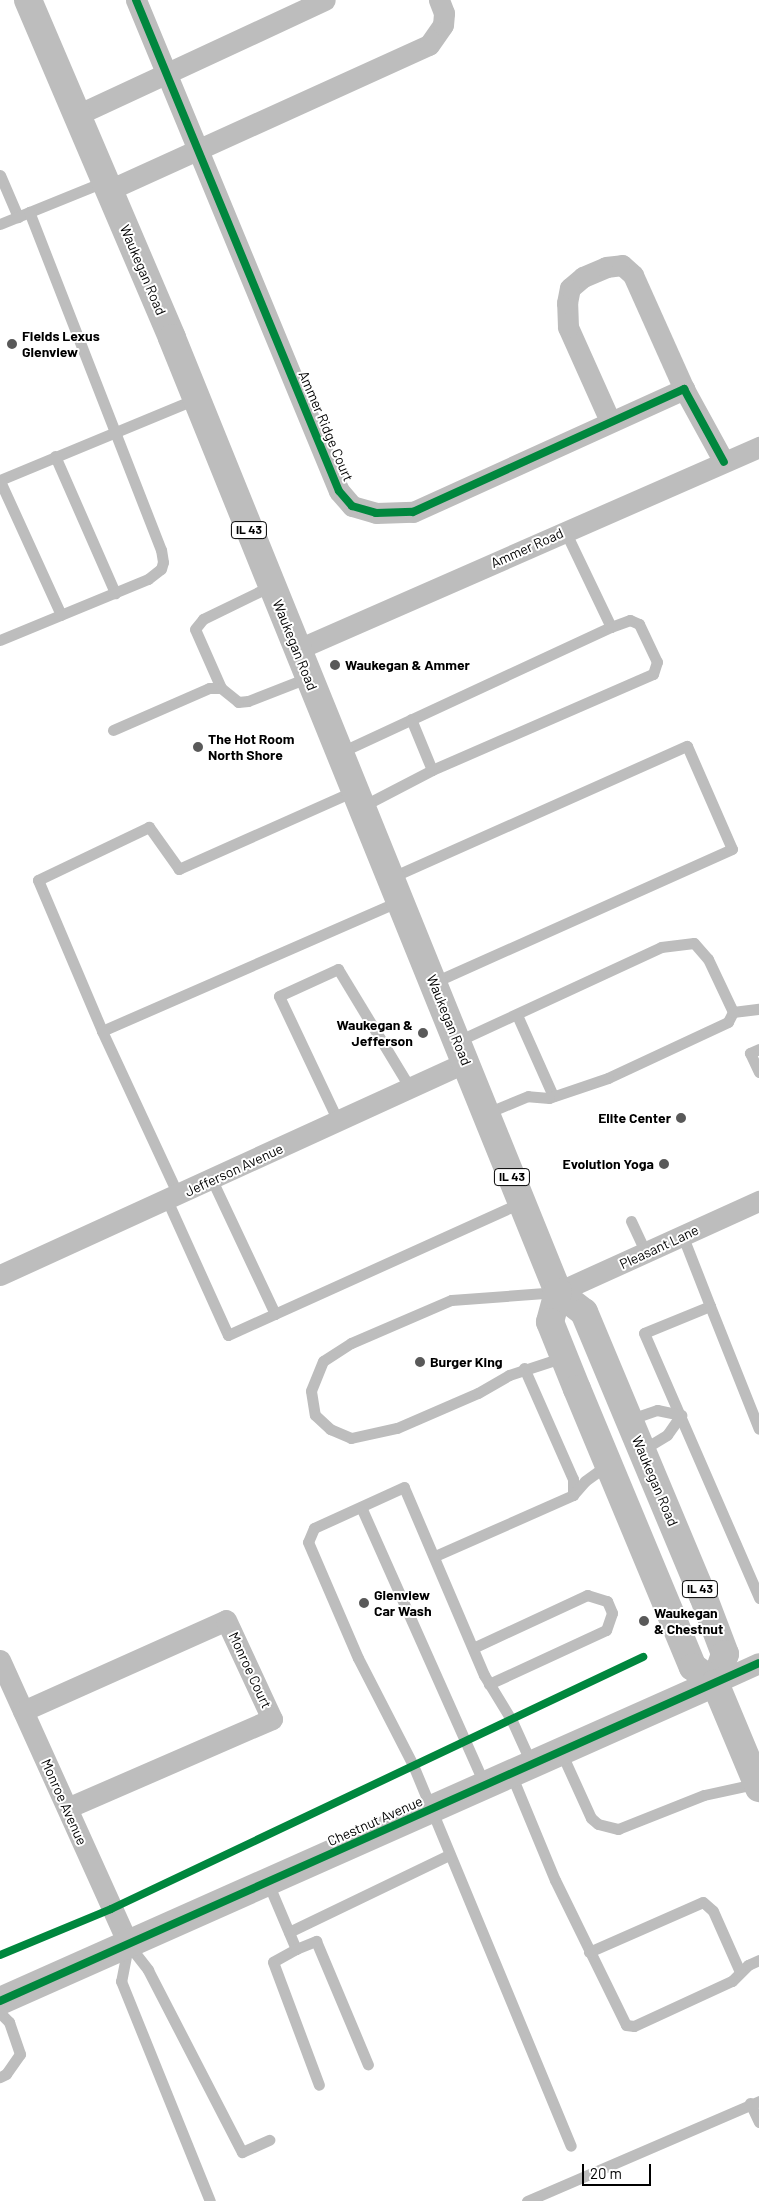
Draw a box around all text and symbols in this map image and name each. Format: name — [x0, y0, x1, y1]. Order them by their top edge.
street label: Waukegan Road — [116, 222, 170, 318]
place label: Fields Lexus Glenview — [22, 328, 100, 361]
marker: Fields Lexus Glenview — [6, 338, 18, 350]
street label: Ammer Ridge Court — [295, 368, 357, 484]
road number: IL 43 — [230, 520, 268, 540]
street label: Ammer Road — [488, 524, 566, 572]
street label: Waukegan Road — [269, 597, 321, 693]
place label: Waukegan & Ammer — [345, 657, 470, 673]
marker: Waukegan & Ammer — [329, 659, 341, 671]
place label: The Hot Room North Shore — [208, 731, 295, 764]
marker: The Hot Room North Shore — [192, 741, 204, 753]
street label: Waukegan Road — [423, 972, 475, 1068]
place label: Waukegan & Jefferson — [337, 1017, 413, 1050]
marker: Waukegan & Jefferson — [417, 1027, 429, 1039]
place label: Elite Center — [598, 1110, 671, 1126]
marker: Elite Center — [675, 1112, 687, 1124]
street label: Jefferson Avenue — [182, 1140, 286, 1200]
place label: Evolution Yoga — [563, 1156, 654, 1172]
marker: Evolution Yoga — [658, 1158, 670, 1170]
road number: IL 43 — [493, 1168, 531, 1186]
street label: Pleasant Lane — [617, 1221, 701, 1273]
place label: Burger King — [430, 1354, 503, 1370]
marker: Burger King — [414, 1356, 426, 1368]
street label: Waukegan Road — [628, 1433, 682, 1529]
road number: IL 43 — [681, 1580, 719, 1598]
place label: Glenview Car Wash — [374, 1587, 432, 1620]
marker: Glenview Car Wash — [358, 1597, 370, 1609]
place label: Waukegan & Chestnut — [654, 1605, 723, 1638]
marker: Waukegan & Chestnut — [638, 1615, 650, 1627]
street label: Monroe Court — [225, 1629, 275, 1711]
street label: Monroe Avenue — [37, 1756, 91, 1848]
street label: Chestnut Avenue — [325, 1792, 425, 1850]
scale bar — [584, 2154, 653, 2186]
text: 20 m — [590, 2164, 622, 2182]

